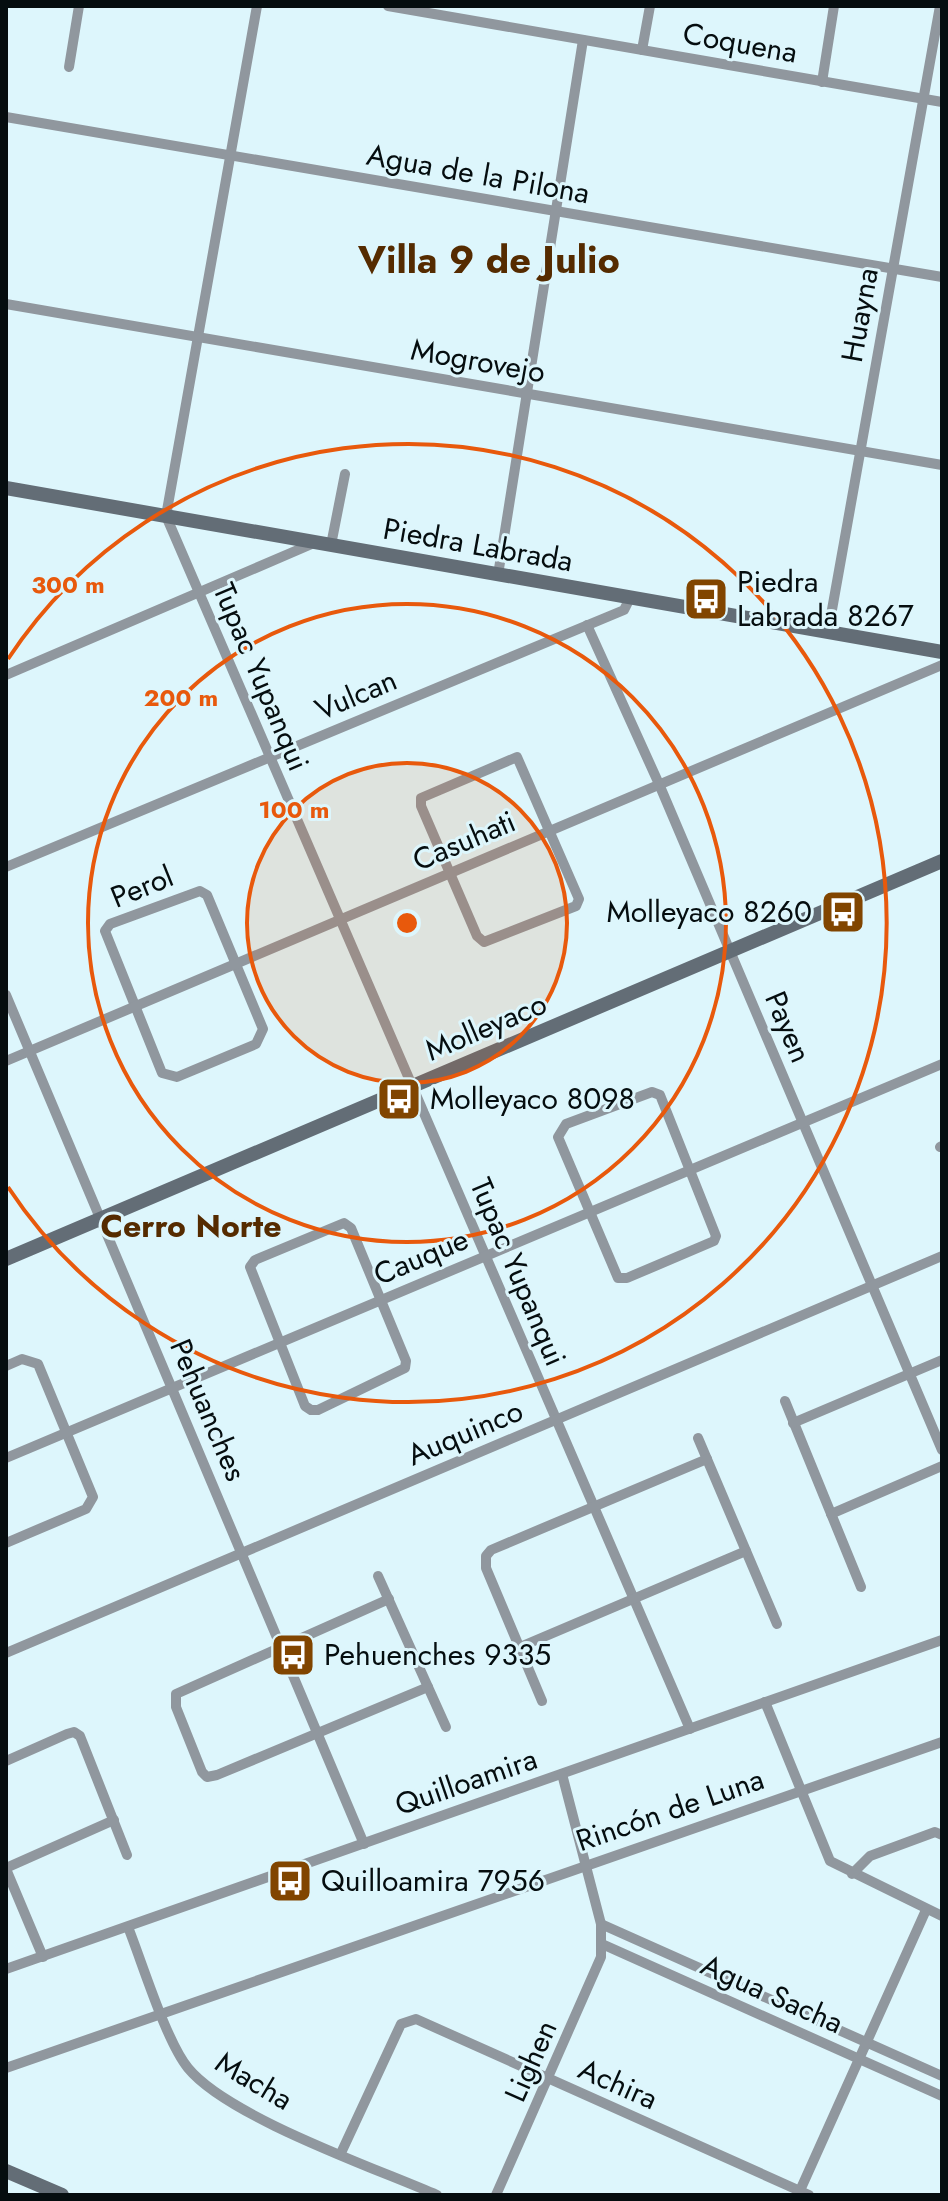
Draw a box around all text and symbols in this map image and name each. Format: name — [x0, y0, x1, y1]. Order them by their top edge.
street label: Coquena — [680, 11, 801, 74]
street label: Agua de la Pilona — [363, 133, 593, 214]
district label: Villa 9 de Julio — [357, 232, 620, 287]
street label: Huayna — [830, 264, 889, 365]
street label: Mogrovejo — [408, 328, 549, 393]
street label: Piedra Labrada — [380, 507, 576, 582]
place label: Piedra Labrada 8267 — [737, 560, 914, 637]
text: 300 m — [31, 567, 105, 602]
bus stop icon: Piedra Labrada 8267 — [682, 575, 730, 623]
street label: Tupac Yupanqui — [203, 576, 320, 777]
street label: Vulcan — [308, 658, 403, 731]
text: 200 m — [144, 680, 218, 715]
text: 100 m — [259, 792, 329, 827]
street label: Casuhati — [406, 800, 522, 881]
street label: Perol — [104, 855, 180, 918]
bus stop icon: Molleyaco 8260 — [819, 888, 867, 936]
place label: Molleyaco 8260 — [606, 890, 812, 933]
centre of rings — [393, 909, 421, 937]
street label: Molleyaco — [419, 982, 553, 1071]
street label: Payen — [754, 984, 823, 1069]
bus stop icon: Molleyaco 8098 — [375, 1075, 423, 1123]
place label: Molleyaco 8098 — [430, 1077, 635, 1120]
street label: Tupac Yupanqui — [460, 1171, 577, 1372]
district label: Cerro Norte — [100, 1203, 282, 1249]
street label: Cauque — [367, 1217, 475, 1296]
street label: Pehuanches — [159, 1332, 258, 1487]
street label: Auquinco — [400, 1389, 529, 1476]
bus stop icon: Pehuenches 9335 — [269, 1631, 317, 1679]
place label: Pehuenches 9335 — [324, 1633, 551, 1676]
street label: Quilloamira — [389, 1737, 543, 1826]
street label: Rincón de Luna — [570, 1757, 770, 1862]
bus stop icon: Quilloamira 7956 — [266, 1857, 314, 1905]
place label: Quilloamira 7956 — [321, 1859, 545, 1902]
street label: Agua Sacha — [694, 1943, 850, 2044]
street label: Lighen — [494, 2013, 568, 2109]
street label: Macha — [208, 2041, 301, 2120]
street label: Achira — [572, 2047, 665, 2120]

